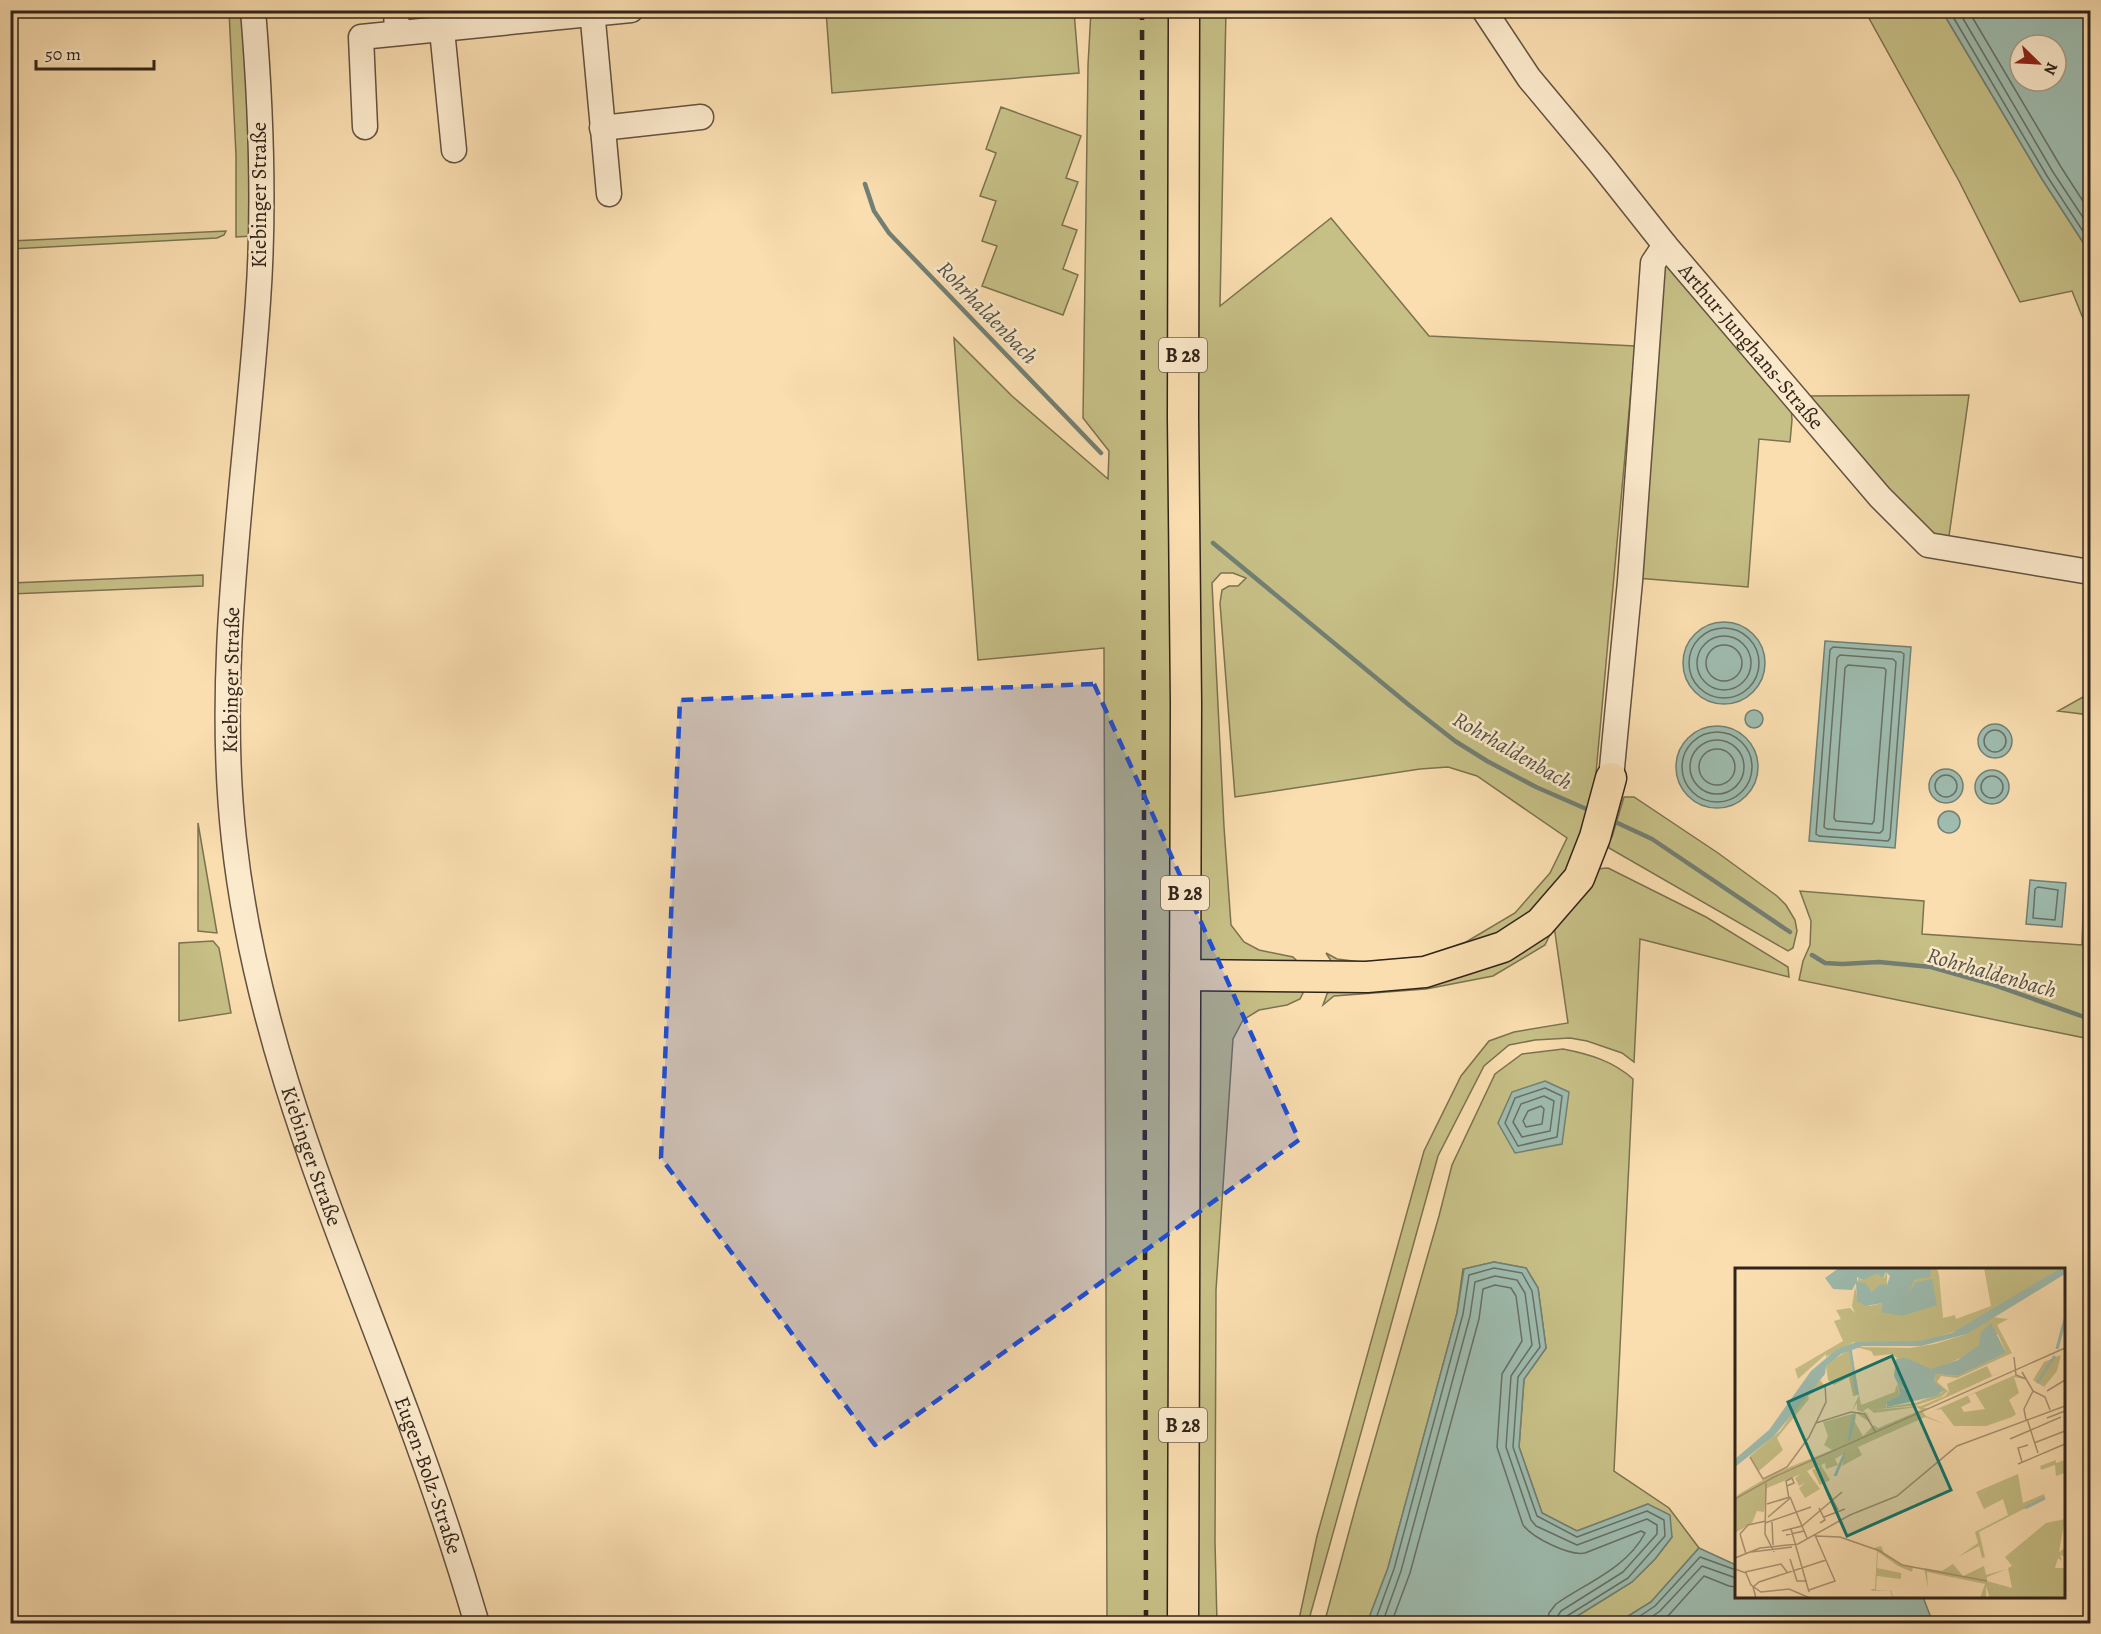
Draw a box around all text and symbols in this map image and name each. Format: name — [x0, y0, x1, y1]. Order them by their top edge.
scale bar — [36, 33, 154, 71]
north arrow — [2008, 33, 2068, 93]
text: 50 m — [45, 42, 81, 66]
text: N — [2038, 59, 2063, 79]
street label: Kiebinger Straße — [245, 122, 273, 268]
water label: Rohrhaldenbach — [930, 254, 1044, 371]
street label: Arthur-Junghans-Straße — [1672, 256, 1830, 435]
road number: B 28 — [1159, 338, 1207, 372]
street label: Kiebinger Straße — [216, 607, 246, 753]
water label: Rohrhaldenbach — [1447, 705, 1578, 797]
road number: B 28 — [1161, 876, 1209, 910]
water label: Rohrhaldenbach — [1923, 940, 2060, 1006]
street label: Kiebinger Straße — [274, 1083, 349, 1230]
inset map — [1735, 1268, 2065, 1598]
street label: Eugen-Bolz-Straße — [388, 1392, 469, 1558]
road number: B 28 — [1159, 1408, 1207, 1442]

